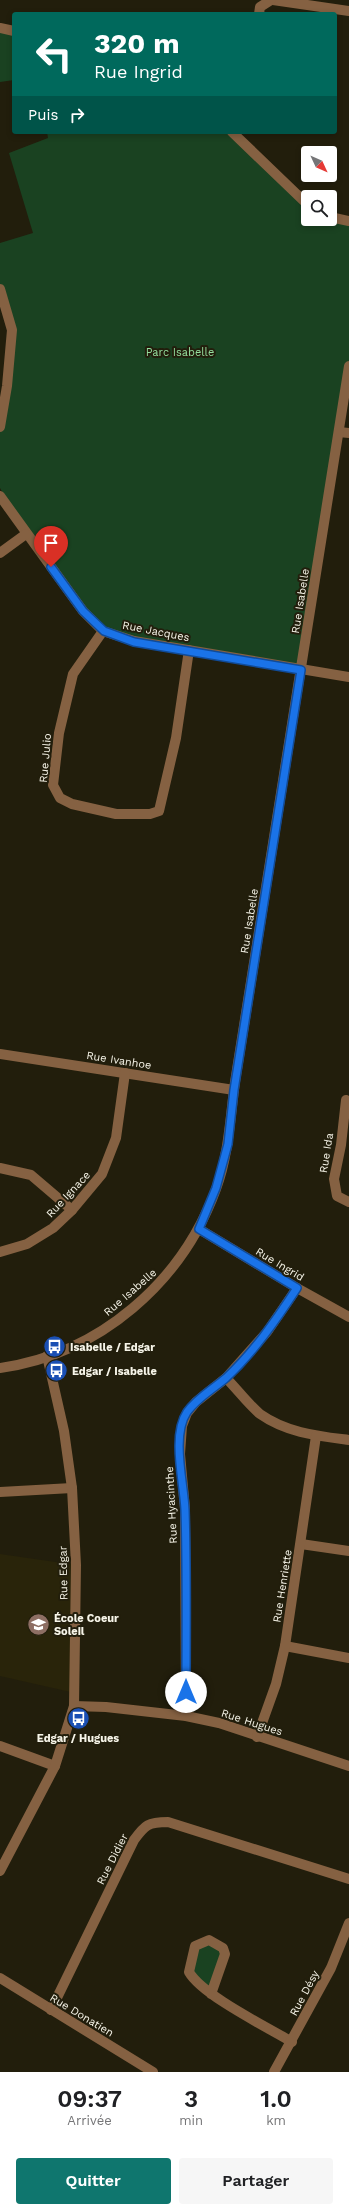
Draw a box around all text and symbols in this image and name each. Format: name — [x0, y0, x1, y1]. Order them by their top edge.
text: 320 m — [94, 27, 180, 60]
icon: left — [28, 28, 80, 80]
text: Rue Ingrid — [94, 61, 183, 82]
icon: right — [66, 104, 88, 126]
text: Puis — [28, 106, 58, 124]
north arrow — [301, 146, 337, 182]
map controls — [301, 146, 337, 226]
button: search — [301, 190, 337, 226]
park label: Parc Isabelle — [146, 346, 214, 359]
pin — [34, 526, 68, 567]
icon: arrive — [40, 532, 62, 554]
street label: Rue Isabelle — [289, 568, 312, 634]
street label: Rue Jacques — [121, 619, 191, 644]
street label: Rue Julio — [37, 733, 54, 783]
street label: Rue Isabelle — [238, 888, 261, 954]
street label: Rue Ivanhoe — [85, 1049, 152, 1072]
street label: Rue Ida — [317, 1132, 336, 1174]
street label: Rue Ignace — [44, 1168, 93, 1220]
street label: Rue Ingrid — [253, 1245, 306, 1284]
street label: Rue Isabelle — [101, 1266, 159, 1319]
bus stop icon: Isabelle / Edgar — [41, 1334, 67, 1360]
place label: Isabelle / Edgar — [70, 1341, 155, 1354]
bus stop icon: Edgar / Isabelle — [44, 1358, 70, 1384]
place label: Edgar / Isabelle — [72, 1365, 157, 1378]
street label: Rue Hyacinthe — [163, 1466, 180, 1544]
street label: Rue Edgar — [57, 1545, 70, 1600]
street label: Rue Henriette — [270, 1549, 295, 1623]
school or university icon: École Coeur Soleil — [25, 1611, 51, 1637]
place label: École Coeur Soleil — [54, 1612, 119, 1638]
position arrow — [165, 1671, 207, 1713]
bus stop icon: Edgar / Hugues — [65, 1705, 91, 1731]
street label: Rue Hugues — [220, 1706, 284, 1739]
place label: Edgar / Hugues — [37, 1732, 119, 1745]
street label: Rue Didier — [94, 1831, 131, 1887]
street label: Rue Désy — [287, 1968, 322, 2018]
street label: Rue Donatien — [47, 1991, 116, 2040]
text: 09:37 — [57, 2085, 122, 2113]
text: 3 — [184, 2085, 198, 2113]
text: 1.0 — [260, 2085, 292, 2113]
text: Arrivée — [67, 2113, 112, 2128]
text: min — [179, 2113, 203, 2128]
text: km — [266, 2113, 286, 2128]
button: Quitter — [16, 2158, 171, 2204]
button: Partager — [179, 2158, 333, 2204]

